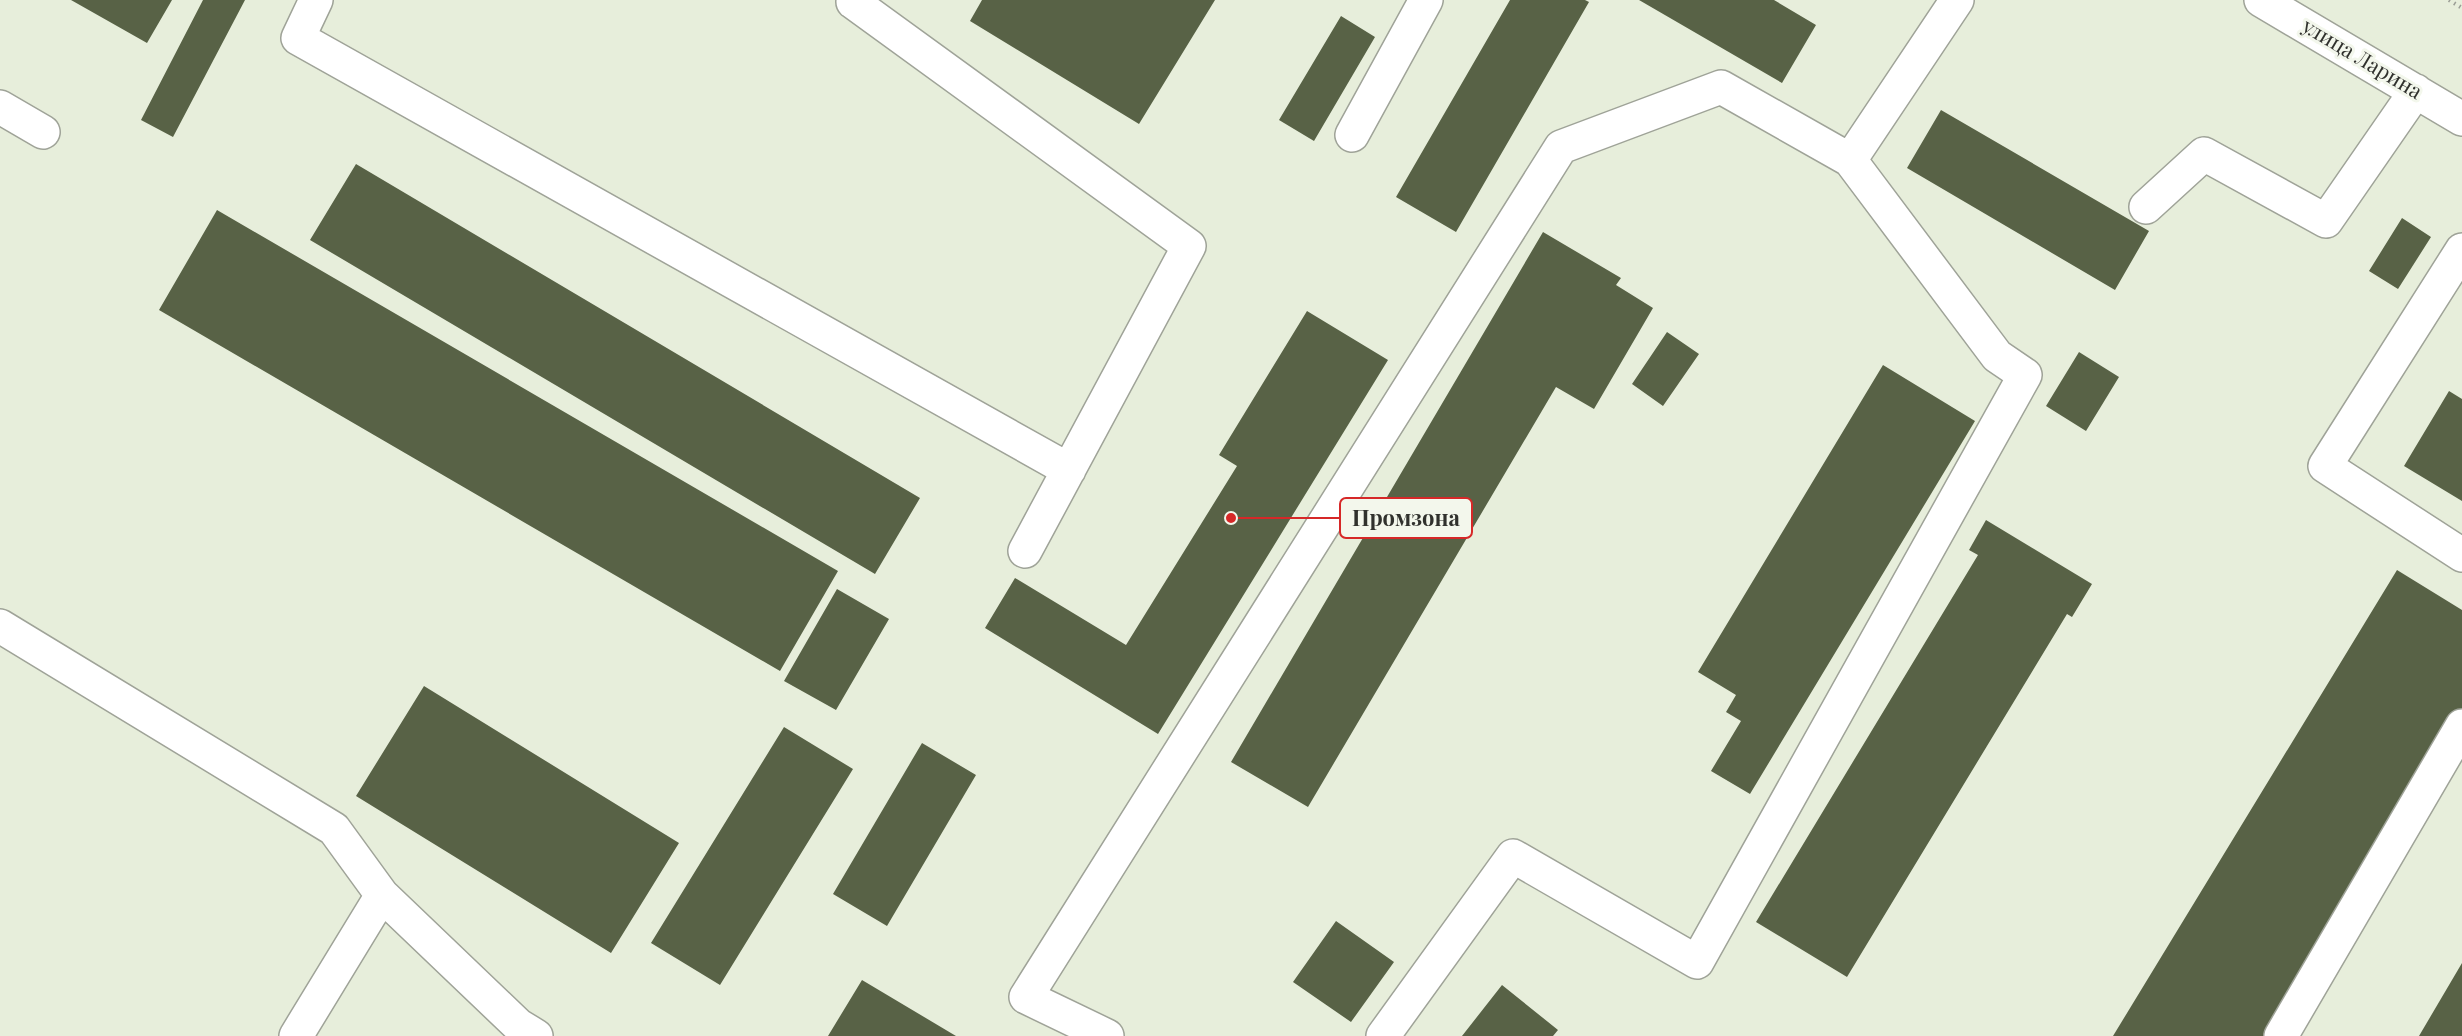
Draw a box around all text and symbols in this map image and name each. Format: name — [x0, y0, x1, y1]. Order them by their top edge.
street label: улица Ларина — [2297, 10, 2429, 104]
callout: Промзона — [1340, 498, 1472, 538]
text: Промзона — [1352, 502, 1461, 532]

